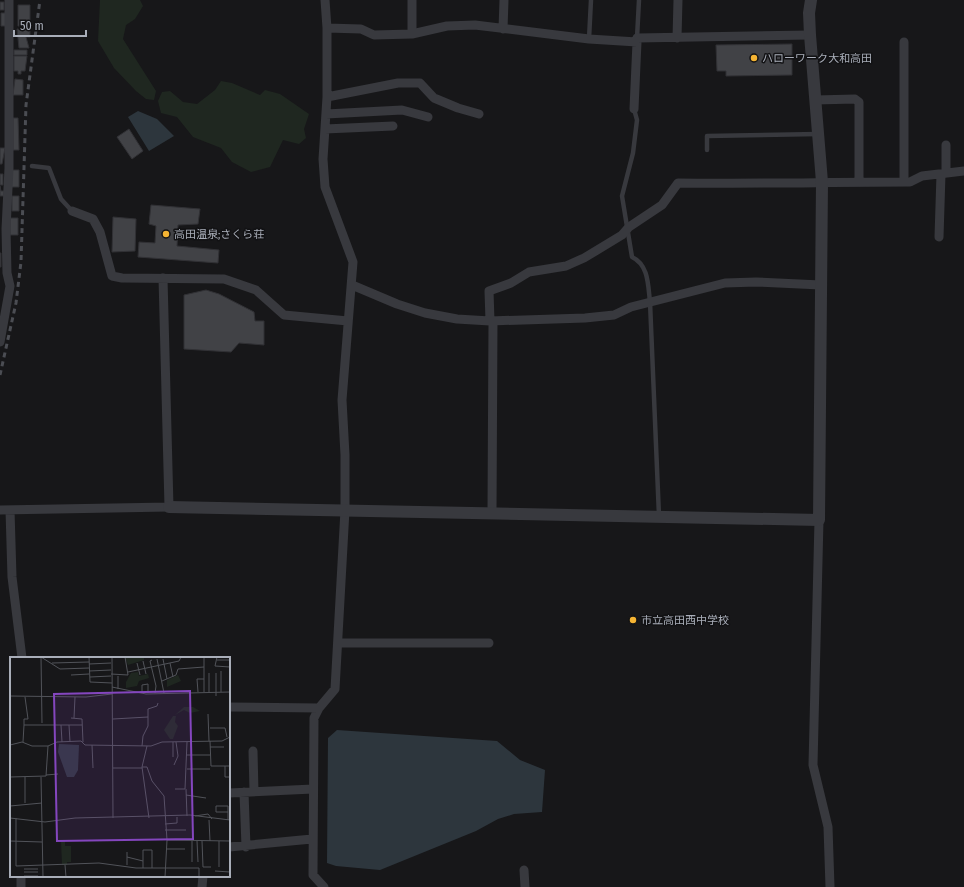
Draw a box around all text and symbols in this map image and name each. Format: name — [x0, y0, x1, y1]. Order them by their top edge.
scale bar — [14, 12, 86, 38]
text: 50 m — [20, 19, 44, 33]
place label: ハローワーク大和高田 — [762, 52, 872, 65]
marker: ハローワーク大和高田 — [749, 53, 759, 63]
place label: 高田温泉;さくら荘 — [174, 228, 264, 241]
marker: 高田温泉;さくら荘 — [161, 229, 171, 239]
place label: 市立高田西中学校 — [641, 614, 729, 627]
marker: 市立高田西中学校 — [628, 615, 638, 625]
inset map — [10, 657, 230, 877]

